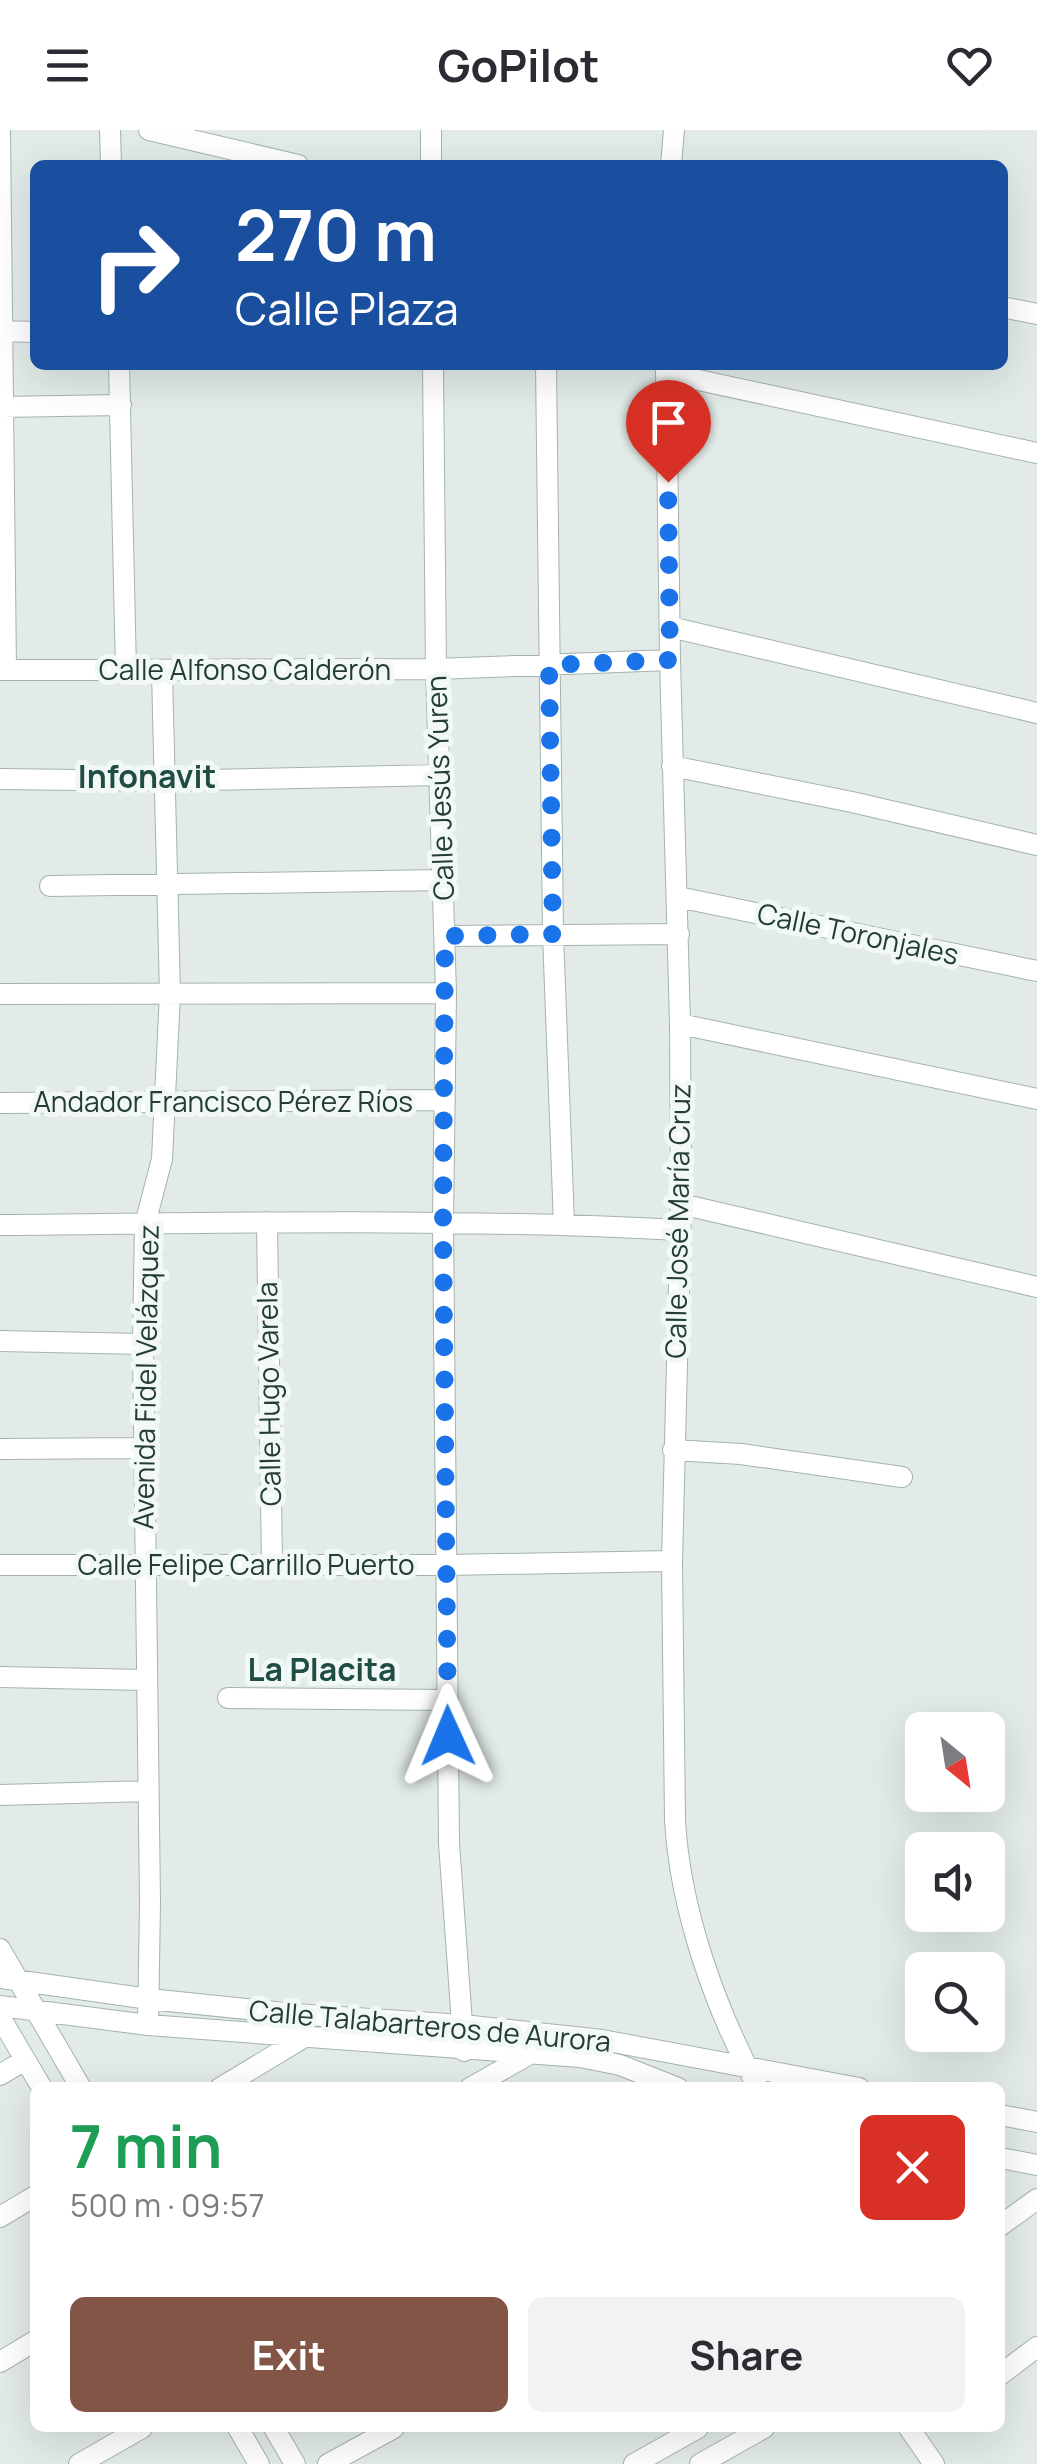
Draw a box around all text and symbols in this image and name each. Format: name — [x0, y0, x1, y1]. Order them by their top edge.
text: GoPilot — [437, 34, 600, 96]
icon: menu — [40, 38, 95, 93]
icon: heart — [942, 38, 997, 93]
text: 270 m — [235, 186, 437, 282]
icon: right — [70, 200, 200, 330]
text: Calle Plaza — [235, 277, 459, 339]
pin — [626, 380, 711, 483]
icon: arrive — [641, 395, 696, 450]
street label: Calle Alfonso Calderón — [99, 650, 391, 688]
street label: Calle Jesús Yuren — [416, 675, 462, 901]
district label: Infonavit — [78, 754, 216, 798]
street label: Calle Toronjales — [754, 893, 962, 973]
street label: Andador Francisco Pérez Ríos — [33, 1082, 413, 1120]
street label: Calle José María Cruz — [656, 1083, 698, 1359]
street label: Avenida Fidel Velázquez — [123, 1224, 167, 1530]
street label: Calle Hugo Varela — [247, 1281, 289, 1507]
street label: Calle Felipe Carrillo Puerto — [77, 1545, 415, 1583]
district label: La Placita — [248, 1647, 396, 1691]
position arrow — [396, 1684, 500, 1788]
north arrow — [905, 1712, 1005, 1812]
map controls — [905, 1712, 1005, 2052]
button: sound — [905, 1832, 1005, 1932]
button: search — [905, 1952, 1005, 2052]
street label: Calle Talabarteros de Aurora — [248, 1990, 613, 2060]
text: 7 min — [70, 2104, 222, 2186]
button: close — [860, 2115, 965, 2220]
text: 500 m · 09:57 — [70, 2183, 265, 2227]
button: Exit — [70, 2297, 508, 2412]
button: Share — [528, 2297, 965, 2412]

